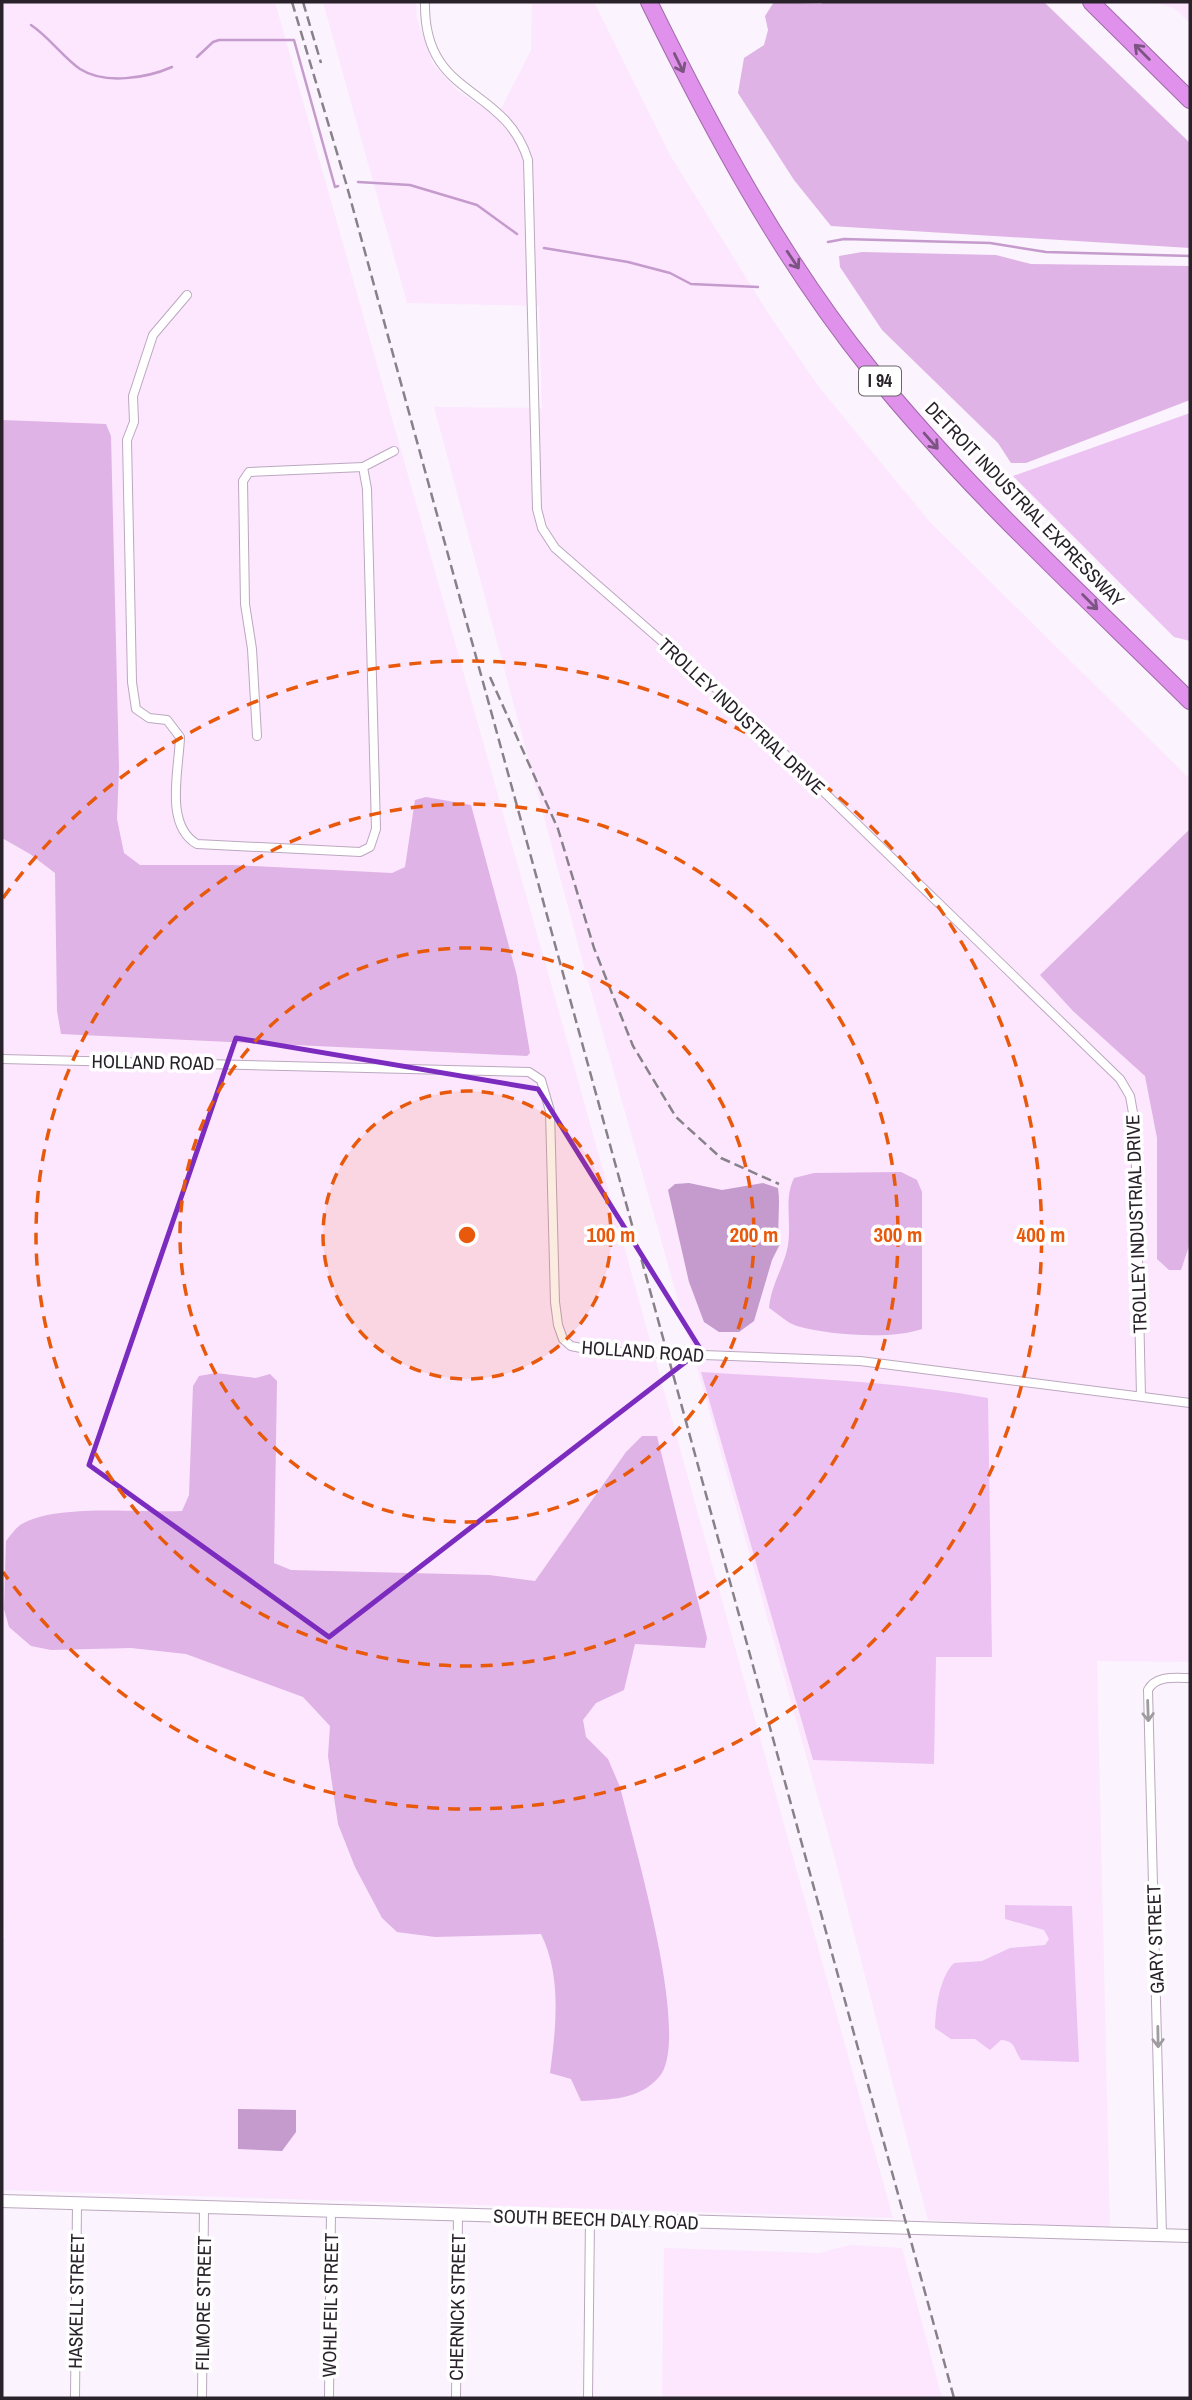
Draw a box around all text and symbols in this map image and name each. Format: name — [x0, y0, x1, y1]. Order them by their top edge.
one-way arrow — [1133, 43, 1150, 60]
one-way arrow — [673, 52, 687, 73]
one-way arrow — [786, 250, 800, 269]
road number: I 94 — [859, 366, 901, 396]
street label: DETROIT INDUSTRIAL EXPRESSWAY — [920, 396, 1131, 613]
one-way arrow — [922, 431, 938, 449]
one-way arrow — [1082, 594, 1099, 611]
street label: TROLLEY INDUSTRIAL DRIVE — [653, 632, 831, 800]
street label: HOLLAND ROAD — [91, 1048, 215, 1076]
street label: TROLLEY INDUSTRIAL DRIVE — [1119, 1114, 1153, 1334]
text: 100 m — [587, 1220, 635, 1249]
text: 200 m — [730, 1220, 778, 1249]
text: 300 m — [874, 1220, 922, 1249]
text: 400 m — [1017, 1220, 1065, 1249]
centre of rings — [455, 1223, 479, 1247]
street label: HOLLAND ROAD — [581, 1334, 705, 1368]
one-way arrow — [1141, 1699, 1155, 1722]
street label: GARY STREET — [1140, 1883, 1170, 1994]
one-way arrow — [1151, 2025, 1164, 2048]
street label: SOUTH BEECH DALY ROAD — [493, 2202, 699, 2236]
street label: WOHLFEIL STREET — [316, 2232, 344, 2378]
street label: HASKELL STREET — [62, 2233, 90, 2369]
street label: CHERNICK STREET — [443, 2233, 471, 2381]
street label: FILMORE STREET — [189, 2235, 217, 2371]

